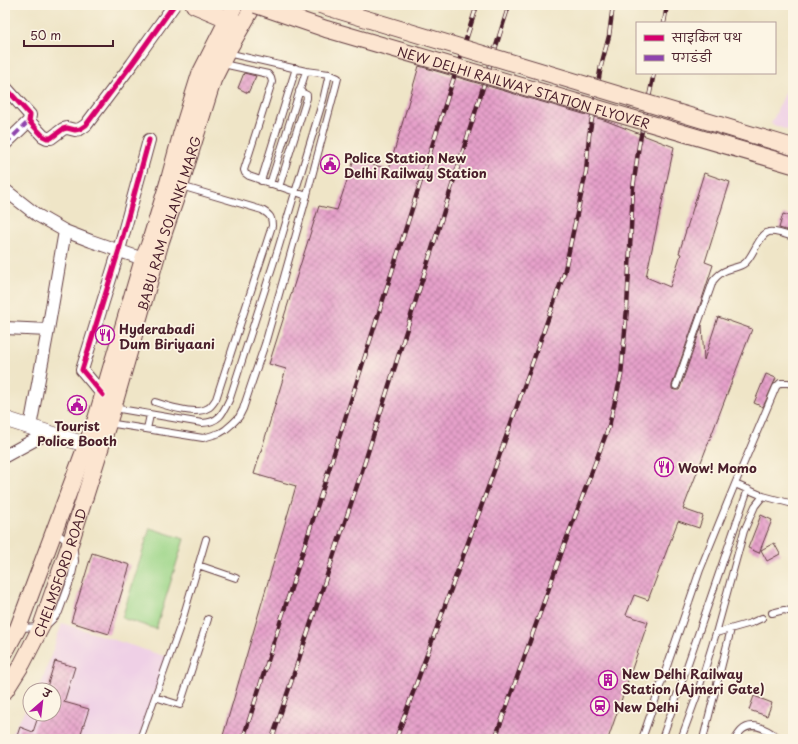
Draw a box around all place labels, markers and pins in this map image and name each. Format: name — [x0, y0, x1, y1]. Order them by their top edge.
place label: Police Station New Delhi Railway Station — [344, 148, 487, 182]
public building icon: Police Station New Delhi Railway Station — [319, 153, 341, 175]
place label: Hyderabadi Dum Biriyaani — [119, 319, 215, 353]
restaurant icon: Hyderabadi Dum Biriyaani — [94, 324, 116, 346]
public building icon: Tourist Police Booth — [66, 394, 88, 416]
place label: Tourist Police Booth — [37, 416, 117, 450]
restaurant icon: Wow! Momo — [653, 456, 675, 478]
place label: Wow! Momo — [678, 458, 757, 477]
place label: New Delhi Railway Station (Ajmeri Gate) — [622, 664, 765, 698]
building icon: New Delhi Railway Station (Ajmeri Gate) — [597, 669, 619, 691]
station icon: New Delhi — [589, 695, 611, 717]
place label: New Delhi — [614, 697, 679, 716]

